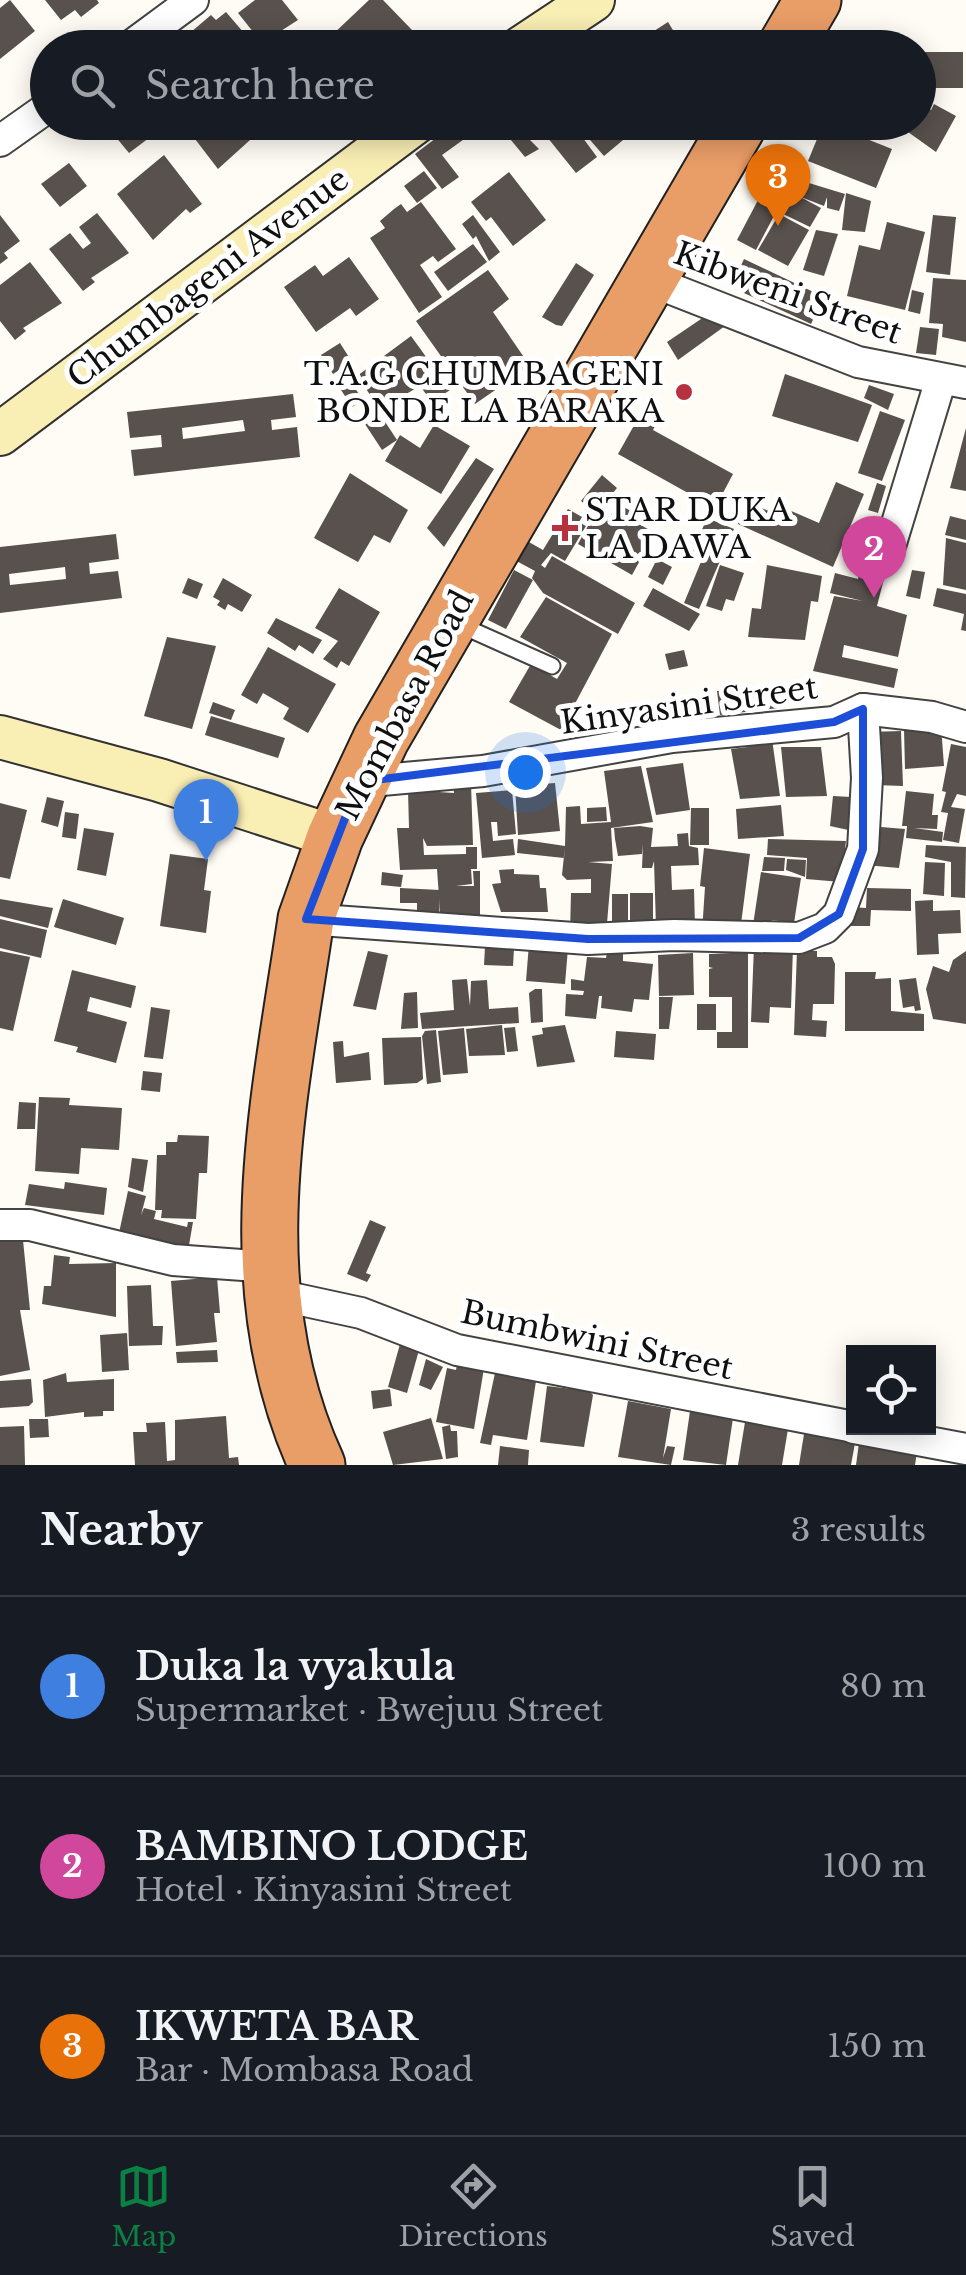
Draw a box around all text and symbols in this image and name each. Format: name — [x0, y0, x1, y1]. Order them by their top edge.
search box — [30, 30, 936, 140]
icon: search — [65, 58, 120, 113]
text: Search here — [145, 62, 375, 109]
pin: 3 — [746, 144, 810, 226]
street label: Chumbageni Avenue — [59, 159, 357, 397]
street label: Kibweni Street — [669, 233, 907, 353]
place label: T.A.G CHUMBAGENI BONDE LA BARAKA — [304, 354, 665, 431]
marker: T.A.G CHUMBAGENI BONDE LA BARAKA — [673, 381, 695, 403]
place label: STAR DUKA LA DAWA — [585, 490, 793, 567]
pin: 2 — [842, 516, 906, 598]
marker: STAR DUKA LA DAWA — [554, 517, 576, 539]
street label: Mombasa Road — [328, 583, 482, 827]
street label: Kinyasini Street — [558, 667, 820, 743]
your location — [500, 747, 551, 798]
pin: 1 — [174, 778, 238, 861]
street label: Bumbwini Street — [457, 1292, 737, 1388]
map controls — [846, 1345, 936, 1435]
button: locate — [846, 1345, 936, 1435]
text: Nearby — [40, 1504, 203, 1556]
text: 3 results — [791, 1510, 926, 1550]
text: Duka la vyakula — [135, 1643, 455, 1690]
text: 1 — [66, 1666, 79, 1706]
text: 80 m — [840, 1666, 926, 1706]
text: Supermarket · Bwejuu Street — [135, 1690, 603, 1730]
text: BAMBINO LODGE — [135, 1823, 528, 1870]
text: 2 — [62, 1846, 83, 1886]
text: 100 m — [823, 1846, 926, 1886]
text: Hotel · Kinyasini Street — [135, 1870, 512, 1910]
text: IKWETA BAR — [135, 2003, 417, 2050]
text: 3 — [62, 2026, 83, 2066]
text: 150 m — [827, 2026, 926, 2066]
text: Bar · Mombasa Road — [135, 2050, 473, 2090]
tab: Map — [111, 2159, 176, 2254]
tab: Directions — [399, 2159, 548, 2254]
tab: Saved — [770, 2159, 855, 2254]

